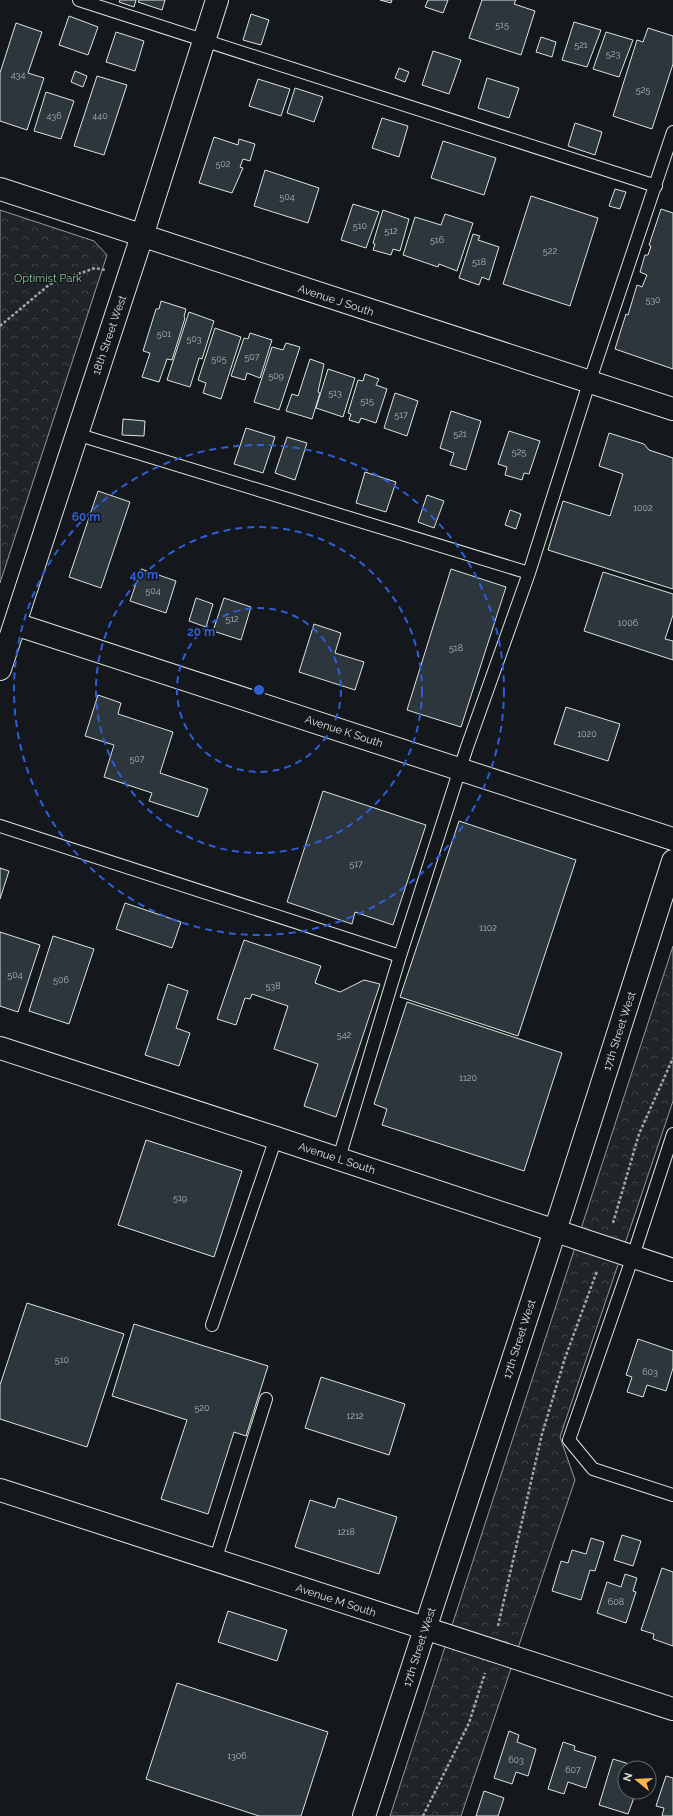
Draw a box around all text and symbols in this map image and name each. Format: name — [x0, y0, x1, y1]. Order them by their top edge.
house number: 515 — [495, 20, 509, 30]
house number: 521 — [574, 40, 588, 50]
house number: 523 — [606, 49, 620, 59]
house number: 434 — [11, 70, 25, 80]
house number: 525 — [636, 85, 650, 95]
house number: 436 — [46, 111, 62, 121]
house number: 440 — [92, 111, 108, 121]
house number: 502 — [215, 159, 231, 169]
house number: 504 — [279, 192, 295, 202]
house number: 510 — [353, 221, 368, 231]
house number: 512 — [384, 226, 398, 236]
house number: 516 — [430, 235, 445, 245]
house number: 522 — [543, 246, 557, 256]
house number: 518 — [472, 257, 486, 267]
park label: Optimist Park — [14, 272, 82, 285]
street label: Avenue J South — [296, 282, 375, 319]
street label: 18th Street West — [90, 293, 129, 377]
house number: 530 — [645, 295, 661, 305]
house number: 501 — [157, 329, 171, 339]
house number: 503 — [186, 334, 202, 344]
house number: 507 — [244, 352, 260, 362]
house number: 505 — [211, 354, 227, 364]
house number: 509 — [268, 371, 284, 381]
house number: 513 — [328, 388, 342, 398]
house number: 515 — [360, 396, 374, 406]
house number: 517 — [394, 410, 408, 420]
house number: 521 — [453, 429, 467, 439]
house number: 525 — [512, 447, 526, 457]
house number: 1002 — [633, 503, 653, 513]
text: 60 m — [72, 510, 100, 524]
text: 40 m — [130, 568, 158, 582]
house number: 504 — [145, 586, 161, 596]
house number: 512 — [225, 614, 239, 624]
house number: 1006 — [618, 618, 639, 628]
text: 20 m — [187, 625, 215, 639]
house number: 518 — [449, 643, 463, 653]
centre of rings — [252, 683, 266, 697]
street label: Avenue K South — [303, 713, 384, 750]
house number: 1020 — [577, 729, 597, 739]
house number: 507 — [129, 754, 145, 764]
house number: 517 — [349, 859, 363, 869]
house number: 1102 — [479, 923, 497, 933]
house number: 504 — [7, 970, 23, 980]
house number: 506 — [53, 975, 69, 985]
house number: 538 — [265, 981, 281, 991]
street label: 17th Street West — [601, 990, 639, 1072]
house number: 542 — [337, 1030, 352, 1040]
house number: 1120 — [459, 1073, 477, 1083]
street label: Avenue L South — [297, 1140, 377, 1177]
house number: 519 — [173, 1193, 187, 1203]
street label: 17th Street West — [501, 1298, 539, 1380]
house number: 510 — [55, 1355, 70, 1365]
house number: 603 — [642, 1367, 658, 1377]
house number: 520 — [194, 1403, 210, 1413]
house number: 1212 — [346, 1411, 364, 1421]
house number: 1218 — [337, 1527, 355, 1537]
street label: Avenue M South — [294, 1581, 378, 1620]
house number: 608 — [608, 1597, 624, 1607]
street label: 17th Street West — [401, 1606, 439, 1688]
house number: 1306 — [227, 1751, 247, 1761]
house number: 603 — [508, 1755, 524, 1765]
north arrow — [617, 1760, 657, 1800]
house number: 607 — [565, 1765, 581, 1775]
text: N — [620, 1771, 635, 1783]

